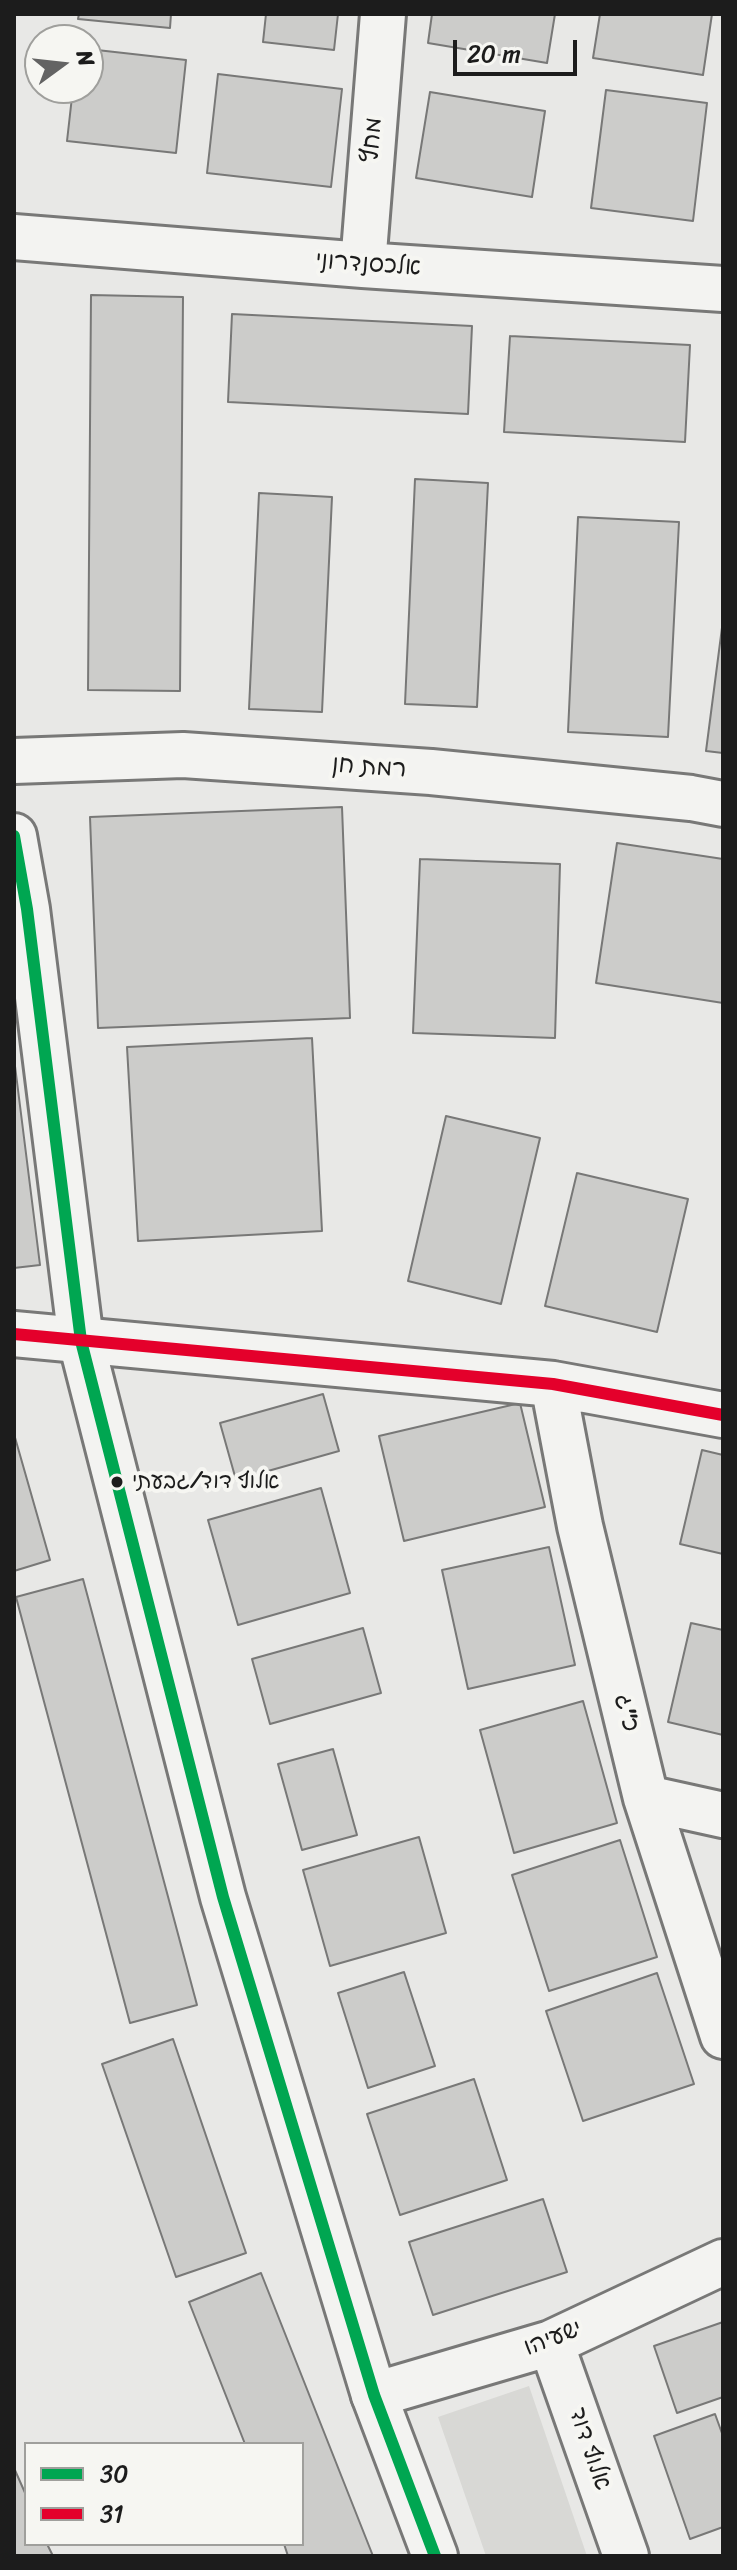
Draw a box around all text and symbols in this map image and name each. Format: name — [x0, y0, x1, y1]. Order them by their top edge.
north arrow — [24, 24, 104, 104]
scale bar — [457, 24, 581, 74]
text: 20 m — [467, 33, 521, 75]
text: N — [65, 46, 107, 71]
street label: מחץ — [357, 116, 389, 164]
street label: אלכסנדרוני — [314, 247, 422, 283]
street label: רמת חן — [331, 751, 407, 785]
place label: אלוף דוד/גבעתי — [132, 1469, 279, 1495]
marker: אלוף דוד/גבעתי — [109, 1474, 125, 1490]
street label: כ"ג — [607, 1691, 645, 1735]
street label: ישעיהו — [520, 2315, 586, 2363]
street label: אלוף דוד — [561, 2404, 617, 2494]
legend — [24, 2442, 304, 2546]
text: 30 — [100, 2453, 128, 2495]
text: 31 — [100, 2493, 123, 2535]

